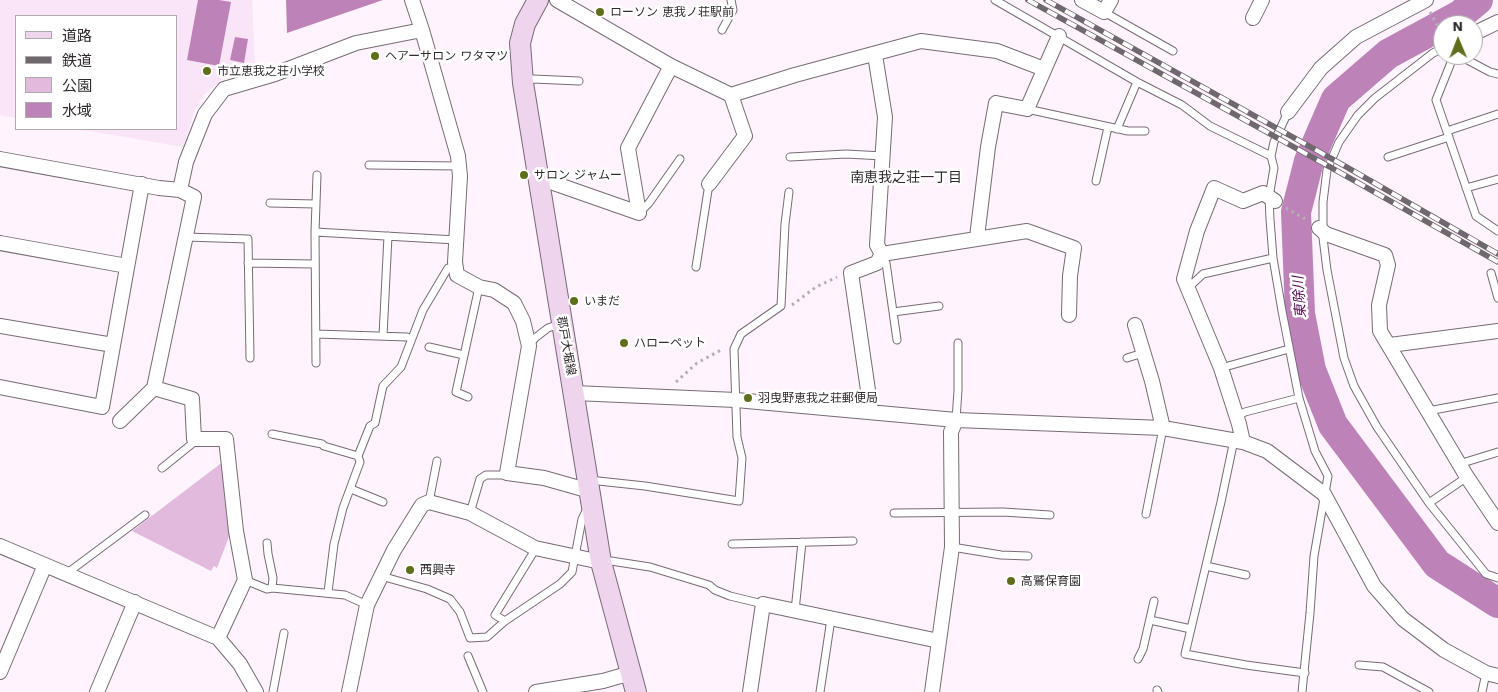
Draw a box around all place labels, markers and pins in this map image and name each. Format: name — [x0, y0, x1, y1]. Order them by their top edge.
place label: ローソン 恵我ノ荘駅前 — [610, 5, 734, 19]
marker: ローソン 恵我ノ荘駅前 — [594, 6, 606, 18]
place label: ヘアーサロン ワタマツ — [385, 49, 508, 63]
marker: ヘアーサロン ワタマツ — [369, 50, 381, 62]
place label: 市立恵我之荘小学校 — [217, 64, 325, 78]
marker: 市立恵我之荘小学校 — [201, 65, 213, 77]
place label: サロン ジャムー — [534, 168, 622, 182]
marker: サロン ジャムー — [518, 169, 530, 181]
place label: いまだ — [584, 294, 620, 308]
marker: いまだ — [568, 295, 580, 307]
place label: ハローペット — [634, 336, 706, 350]
marker: ハローペット — [618, 337, 630, 349]
place label: 羽曳野恵我之荘郵便局 — [758, 391, 878, 405]
marker: 羽曳野恵我之荘郵便局 — [742, 392, 754, 404]
place label: 西興寺 — [420, 563, 456, 577]
marker: 西興寺 — [404, 564, 416, 576]
place label: 高鷲保育園 — [1021, 574, 1081, 588]
marker: 高鷲保育園 — [1005, 575, 1017, 587]

